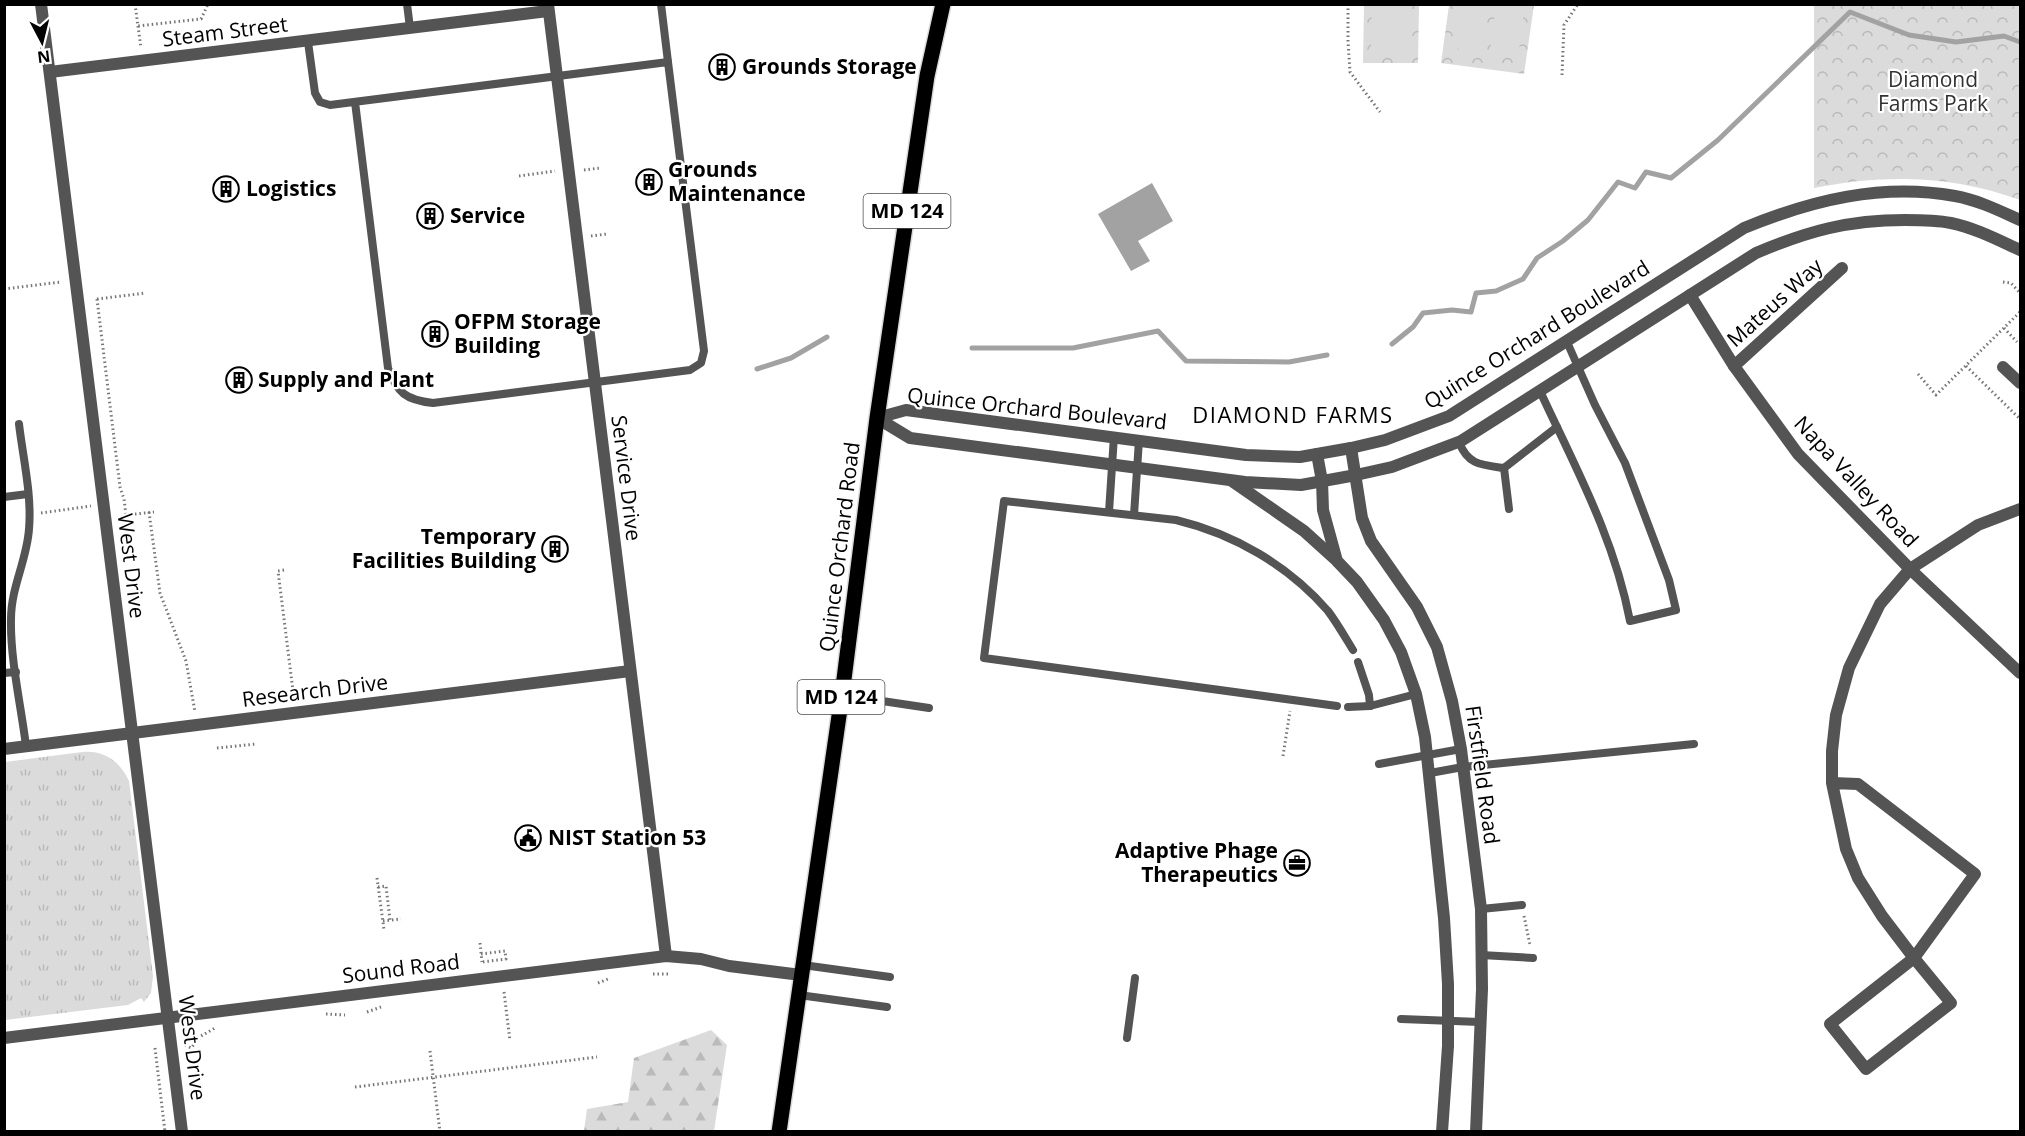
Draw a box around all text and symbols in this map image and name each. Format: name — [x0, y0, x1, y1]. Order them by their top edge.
street label: Steam Street — [161, 9, 289, 53]
north arrow — [12, 12, 72, 72]
text: N — [36, 45, 52, 69]
building icon: Grounds Storage — [707, 52, 737, 82]
place label: Grounds Storage — [742, 52, 917, 80]
park label: Diamond Farms Park — [1878, 65, 1988, 117]
place label: Grounds Maintenance — [668, 155, 806, 207]
building icon: Grounds Maintenance — [634, 167, 664, 197]
building icon: Logistics — [211, 174, 241, 204]
place label: Logistics — [246, 174, 336, 202]
road number: MD 124 — [864, 194, 950, 228]
building icon: Service — [415, 201, 445, 231]
place label: Service — [450, 201, 525, 229]
street label: Mateus Way — [1720, 251, 1829, 353]
street label: Quince Orchard Boulevard — [1418, 253, 1655, 415]
place label: OFPM Storage Building — [454, 307, 601, 359]
building icon: OFPM Storage Building — [420, 319, 450, 349]
building icon: Supply and Plant — [224, 365, 254, 395]
place label: Supply and Plant — [258, 365, 434, 393]
street label: Quince Orchard Boulevard — [906, 380, 1168, 436]
district label: DIAMOND FARMS — [1192, 399, 1394, 429]
street label: Napa Valley Road — [1788, 410, 1925, 553]
street label: Service Drive — [605, 413, 649, 542]
street label: Quince Orchard Road — [812, 440, 866, 653]
street label: West Drive — [112, 512, 152, 620]
place label: Temporary Facilities Building — [352, 522, 536, 574]
building icon: Temporary Facilities Building — [540, 534, 570, 564]
street label: Research Drive — [240, 667, 389, 713]
road number: MD 124 — [798, 680, 884, 714]
street label: Firstfield Road — [1459, 704, 1507, 846]
public building icon: NIST Station 53 — [513, 823, 543, 853]
place label: NIST Station 53 — [548, 823, 706, 851]
place label: Adaptive Phage Therapeutics — [1115, 836, 1278, 888]
office icon: Adaptive Phage Therapeutics — [1282, 848, 1312, 878]
street label: Sound Road — [340, 947, 461, 989]
street label: West Drive — [173, 994, 213, 1102]

